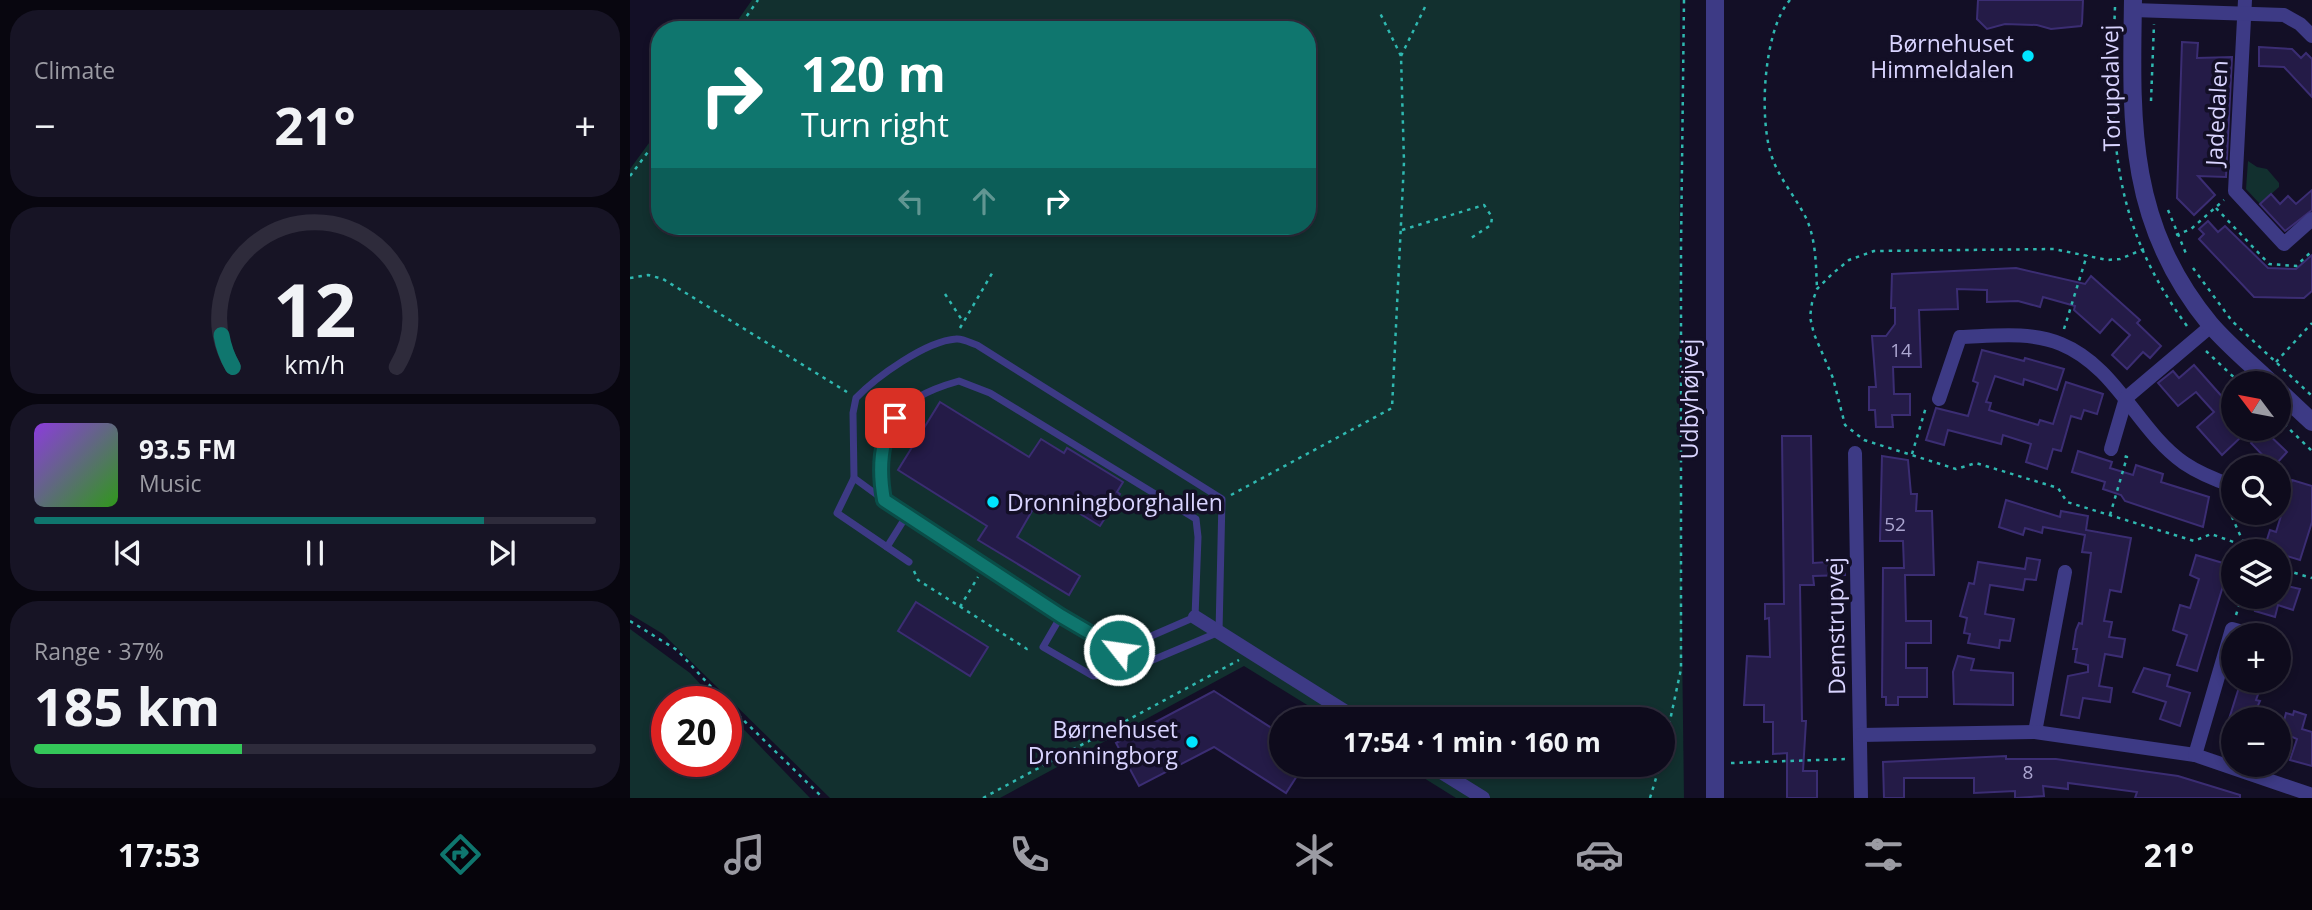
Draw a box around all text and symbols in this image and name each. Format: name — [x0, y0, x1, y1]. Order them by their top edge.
street label: Torupdalvej — [2093, 24, 2127, 152]
place label: Børnehuset Himmeldalen — [1870, 27, 2014, 85]
text: 120 m — [801, 40, 946, 106]
marker: Børnehuset Himmeldalen — [2020, 48, 2036, 64]
icon: right — [686, 49, 777, 140]
text: Climate — [34, 54, 115, 86]
street label: Jadedalen — [2197, 59, 2235, 169]
text: 21° — [274, 89, 356, 160]
text: − — [34, 99, 56, 151]
text: + — [574, 99, 596, 151]
text: Turn right — [801, 103, 949, 146]
icon: left — [892, 182, 930, 220]
icon: ahead — [965, 182, 1003, 220]
icon: right — [1038, 182, 1076, 220]
text: 12 — [273, 259, 357, 358]
house number: 14 — [1890, 337, 1912, 363]
street label: Udbyhøjvej — [1673, 339, 1705, 459]
text: km/h — [285, 346, 345, 380]
north arrow — [2221, 371, 2291, 441]
map controls — [2221, 371, 2291, 777]
pin — [865, 388, 925, 448]
icon: arrive — [876, 399, 914, 437]
text: 93.5 FM — [139, 431, 237, 467]
button: search — [2221, 455, 2291, 525]
text: Music — [139, 467, 202, 499]
place label: Dronningborghallen — [1007, 486, 1223, 518]
marker: Dronningborghallen — [985, 494, 1001, 510]
house number: 52 — [1884, 511, 1906, 537]
icon: previous — [109, 534, 147, 572]
icon: pause — [296, 534, 334, 572]
icon: next — [483, 534, 521, 572]
button: layers — [2221, 539, 2291, 609]
street label: Demstrupvej — [1818, 557, 1852, 695]
position arrow — [1082, 613, 1156, 687]
button: + — [2221, 623, 2291, 693]
text: Range · 37% — [34, 635, 164, 667]
text: 185 km — [34, 670, 220, 741]
speed limit sign: 20 — [651, 686, 742, 777]
button: − — [2221, 707, 2291, 777]
place label: Børnehuset Dronningborg — [1028, 713, 1178, 771]
text: 17:54 · 1 min · 160 m — [1343, 724, 1601, 760]
marker: Børnehuset Dronningborg — [1184, 734, 1200, 750]
house number: 8 — [2023, 759, 2033, 785]
icon: directions — [436, 830, 485, 879]
icon: music — [720, 830, 769, 879]
icon: phone — [1005, 830, 1054, 879]
icon: climate — [1290, 830, 1339, 879]
icon: car — [1575, 830, 1624, 879]
icon: filters — [1859, 830, 1908, 879]
text: 17:53 — [118, 833, 200, 876]
text: 21° — [2144, 833, 2194, 876]

